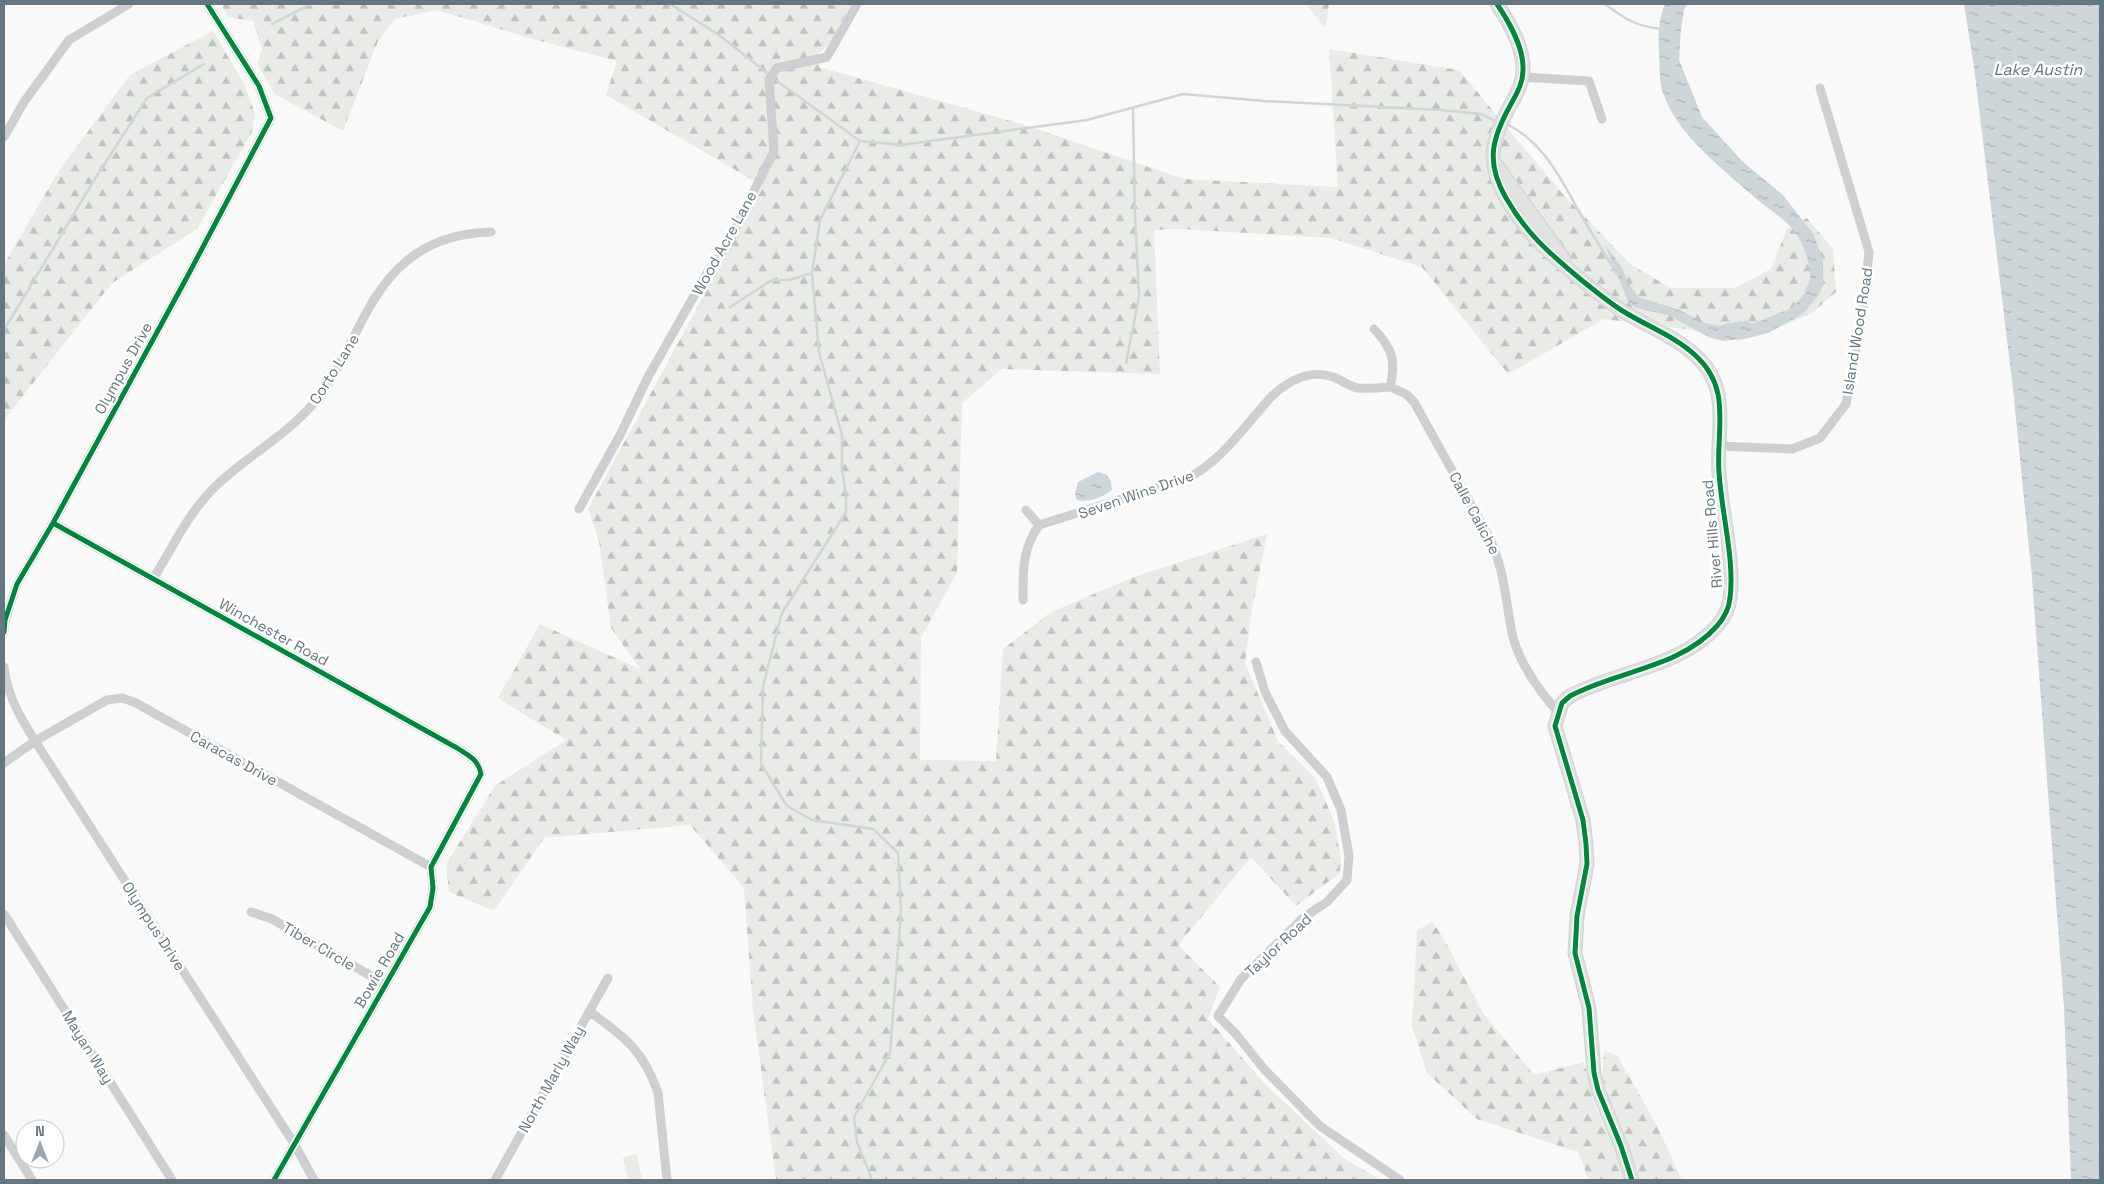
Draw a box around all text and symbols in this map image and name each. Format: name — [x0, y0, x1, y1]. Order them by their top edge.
water label: Lake Austin — [1994, 59, 2084, 80]
street label: Wood Acre Lane — [688, 187, 761, 298]
street label: Island Wood Road — [1838, 266, 1876, 396]
street label: Olympus Drive — [90, 319, 156, 417]
street label: Corto Lane — [305, 330, 363, 408]
street label: Seven Wins Drive — [1076, 465, 1196, 523]
street label: Calle Caliche — [1445, 468, 1505, 558]
street label: River Hills Road — [1698, 479, 1726, 589]
street label: Winchester Road — [216, 594, 332, 670]
street label: Caracas Drive — [187, 726, 281, 790]
street label: Olympus Drive — [118, 878, 190, 974]
street label: Taylor Road — [1241, 909, 1315, 981]
street label: Tiber Circle — [279, 918, 359, 974]
street label: Bowie Road — [350, 929, 408, 1011]
street label: Mayan Way — [58, 1007, 118, 1087]
street label: North Marly Way — [514, 1022, 588, 1136]
north arrow — [15, 1119, 65, 1169]
text: N — [35, 1122, 45, 1140]

